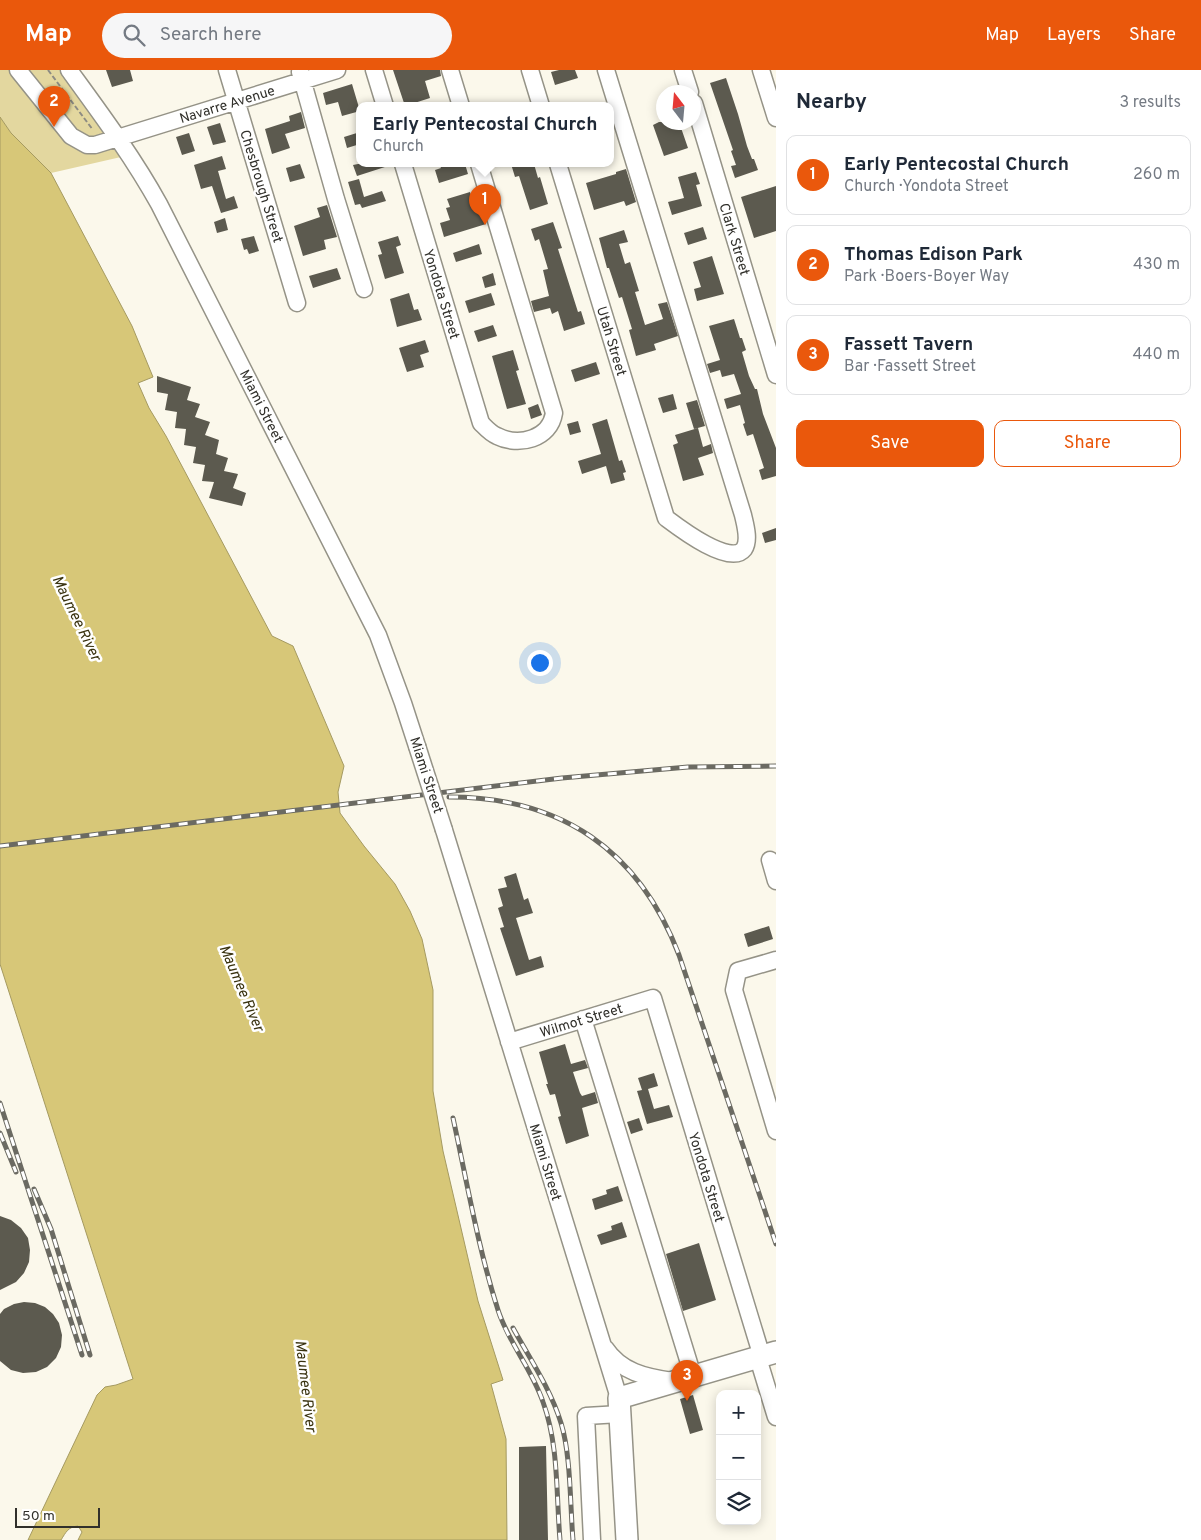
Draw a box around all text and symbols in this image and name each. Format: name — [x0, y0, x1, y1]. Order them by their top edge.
search box — [102, 13, 452, 58]
text: Map — [25, 20, 72, 50]
icon: search — [120, 21, 148, 49]
text: Search here — [160, 23, 261, 47]
text: Map — [985, 24, 1019, 47]
text: Layers — [1047, 24, 1101, 47]
text: Share — [1129, 24, 1176, 47]
street label: Navarre Avenue — [178, 83, 277, 128]
north arrow — [656, 85, 701, 130]
pin: 2 — [38, 86, 70, 127]
text: Nearby — [796, 89, 867, 116]
text: 3 results — [1119, 93, 1181, 113]
popup — [356, 102, 614, 167]
text: Early Pentecostal Church — [373, 113, 597, 137]
street label: Chesbrough Street — [235, 128, 286, 245]
text: Church — [373, 137, 424, 157]
text: Early Pentecostal Church — [844, 153, 1069, 177]
text: 1 — [810, 165, 816, 185]
text: 260 m — [1133, 165, 1180, 185]
text: Church · Yondota Street — [844, 177, 1009, 197]
pin: 1 — [469, 184, 501, 225]
street label: Clark Street — [714, 201, 753, 278]
text: Thomas Edison Park — [844, 243, 1023, 267]
street label: Yondota Street — [419, 247, 462, 342]
text: 2 — [808, 255, 818, 275]
text: 430 m — [1133, 255, 1180, 275]
text: Park · Boers-Boyer Way — [844, 267, 1009, 287]
street label: Utah Street — [592, 305, 629, 378]
text: Fassett Tavern — [844, 333, 973, 357]
text: 3 — [808, 345, 818, 365]
text: 440 m — [1133, 345, 1180, 365]
text: Bar · Fassett Street — [844, 357, 976, 377]
street label: Miami Street — [235, 367, 286, 446]
button: Save — [796, 420, 984, 467]
button: Share — [994, 420, 1181, 467]
water label: Maumee River — [47, 573, 105, 666]
your location — [527, 650, 553, 676]
street label: Miami Street — [405, 735, 446, 816]
water label: Maumee River — [214, 942, 268, 1036]
street label: Wilmot Street — [538, 1001, 625, 1042]
street label: Miami Street — [525, 1122, 564, 1203]
street label: Yondota Street — [684, 1130, 727, 1225]
water label: Maumee River — [289, 1339, 320, 1435]
pin: 3 — [671, 1360, 703, 1401]
map controls — [716, 1390, 761, 1525]
button: + — [716, 1390, 761, 1435]
button: − — [716, 1435, 761, 1480]
button: layers — [716, 1480, 761, 1525]
scale bar — [15, 1505, 100, 1528]
text: 50 m — [22, 1508, 55, 1525]

